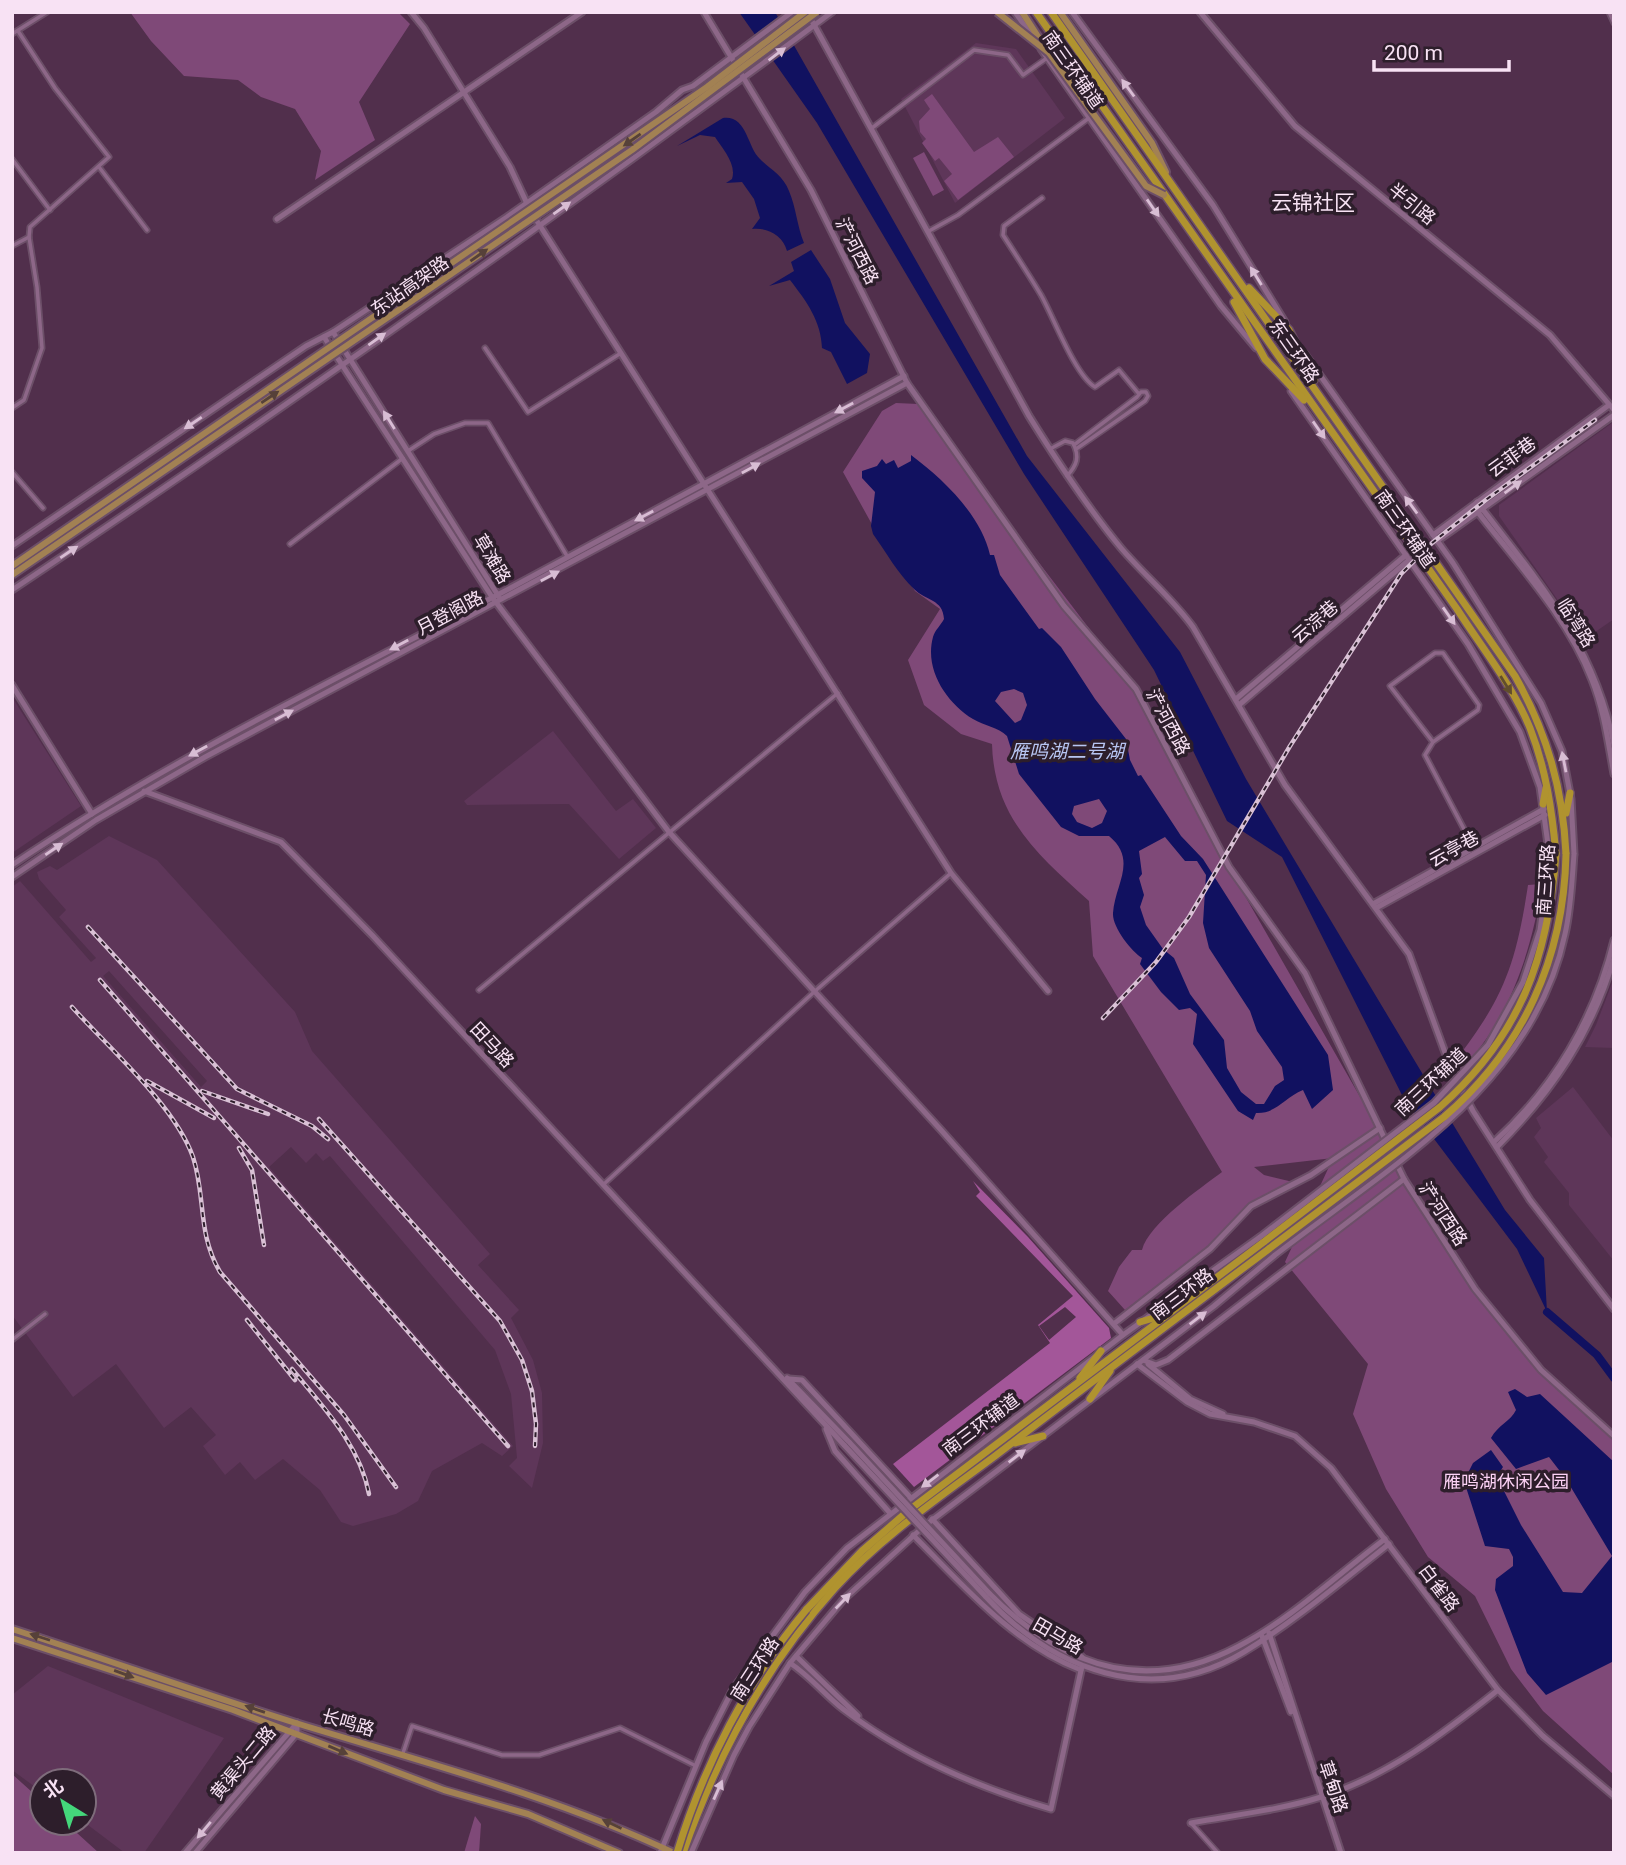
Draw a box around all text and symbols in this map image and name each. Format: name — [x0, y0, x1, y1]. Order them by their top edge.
street label: 南三环辅道 — [1039, 27, 1108, 113]
scale bar — [1374, 28, 1509, 72]
text: 200 m — [1384, 41, 1443, 65]
one-way arrow — [767, 46, 785, 61]
one-way arrow — [1121, 79, 1135, 97]
one-way arrow — [622, 133, 641, 146]
street label: 半引路 — [1385, 178, 1440, 229]
district label: 云锦社区 — [1271, 191, 1355, 215]
one-way arrow — [1146, 199, 1160, 217]
one-way arrow — [553, 202, 572, 215]
street label: 浐河西路 — [832, 214, 883, 288]
one-way arrow — [469, 249, 488, 262]
street label: 东站高架路 — [367, 251, 453, 320]
one-way arrow — [1250, 266, 1263, 285]
street label: 东三环路 — [1265, 315, 1324, 386]
one-way arrow — [368, 332, 386, 346]
one-way arrow — [261, 390, 279, 404]
one-way arrow — [834, 403, 854, 414]
one-way arrow — [382, 411, 395, 430]
one-way arrow — [184, 416, 202, 430]
one-way arrow — [1312, 420, 1325, 439]
street label: 云菲巷 — [1484, 432, 1540, 481]
one-way arrow — [741, 463, 761, 474]
one-way arrow — [1504, 480, 1522, 494]
street label: 南三环辅道 — [1371, 486, 1440, 572]
one-way arrow — [1404, 496, 1418, 514]
one-way arrow — [634, 510, 653, 522]
street label: 草滩路 — [470, 530, 515, 587]
one-way arrow — [60, 545, 78, 559]
one-way arrow — [541, 570, 561, 582]
street label: 月登阁路 — [413, 586, 486, 639]
street label: 临湾路 — [1553, 594, 1600, 651]
street label: 云淙巷 — [1287, 596, 1342, 647]
one-way arrow — [1442, 606, 1455, 626]
one-way arrow — [389, 640, 409, 651]
one-way arrow — [1500, 675, 1513, 694]
street label: 浐河西路 — [1142, 685, 1195, 758]
one-way arrow — [274, 710, 294, 721]
water label: 雁鸣湖二号湖 — [1010, 740, 1127, 763]
one-way arrow — [188, 745, 207, 757]
one-way arrow — [1558, 751, 1569, 773]
street label: 云亭巷 — [1425, 826, 1482, 871]
one-way arrow — [44, 842, 64, 855]
street label: 南三环路 — [1533, 843, 1558, 917]
street label: 田马路 — [466, 1018, 518, 1072]
street label: 南三环辅道 — [1391, 1043, 1471, 1120]
street label: 浐河西路 — [1415, 1178, 1472, 1250]
street label: 南三环路 — [1147, 1264, 1217, 1324]
one-way arrow — [1189, 1311, 1207, 1325]
street label: 南三环辅道 — [938, 1389, 1023, 1460]
one-way arrow — [1008, 1449, 1026, 1463]
park label: 雁鸣湖休闲公园 — [1443, 1471, 1569, 1492]
one-way arrow — [921, 1474, 939, 1488]
street label: 白雀路 — [1415, 1560, 1464, 1616]
one-way arrow — [834, 1593, 850, 1610]
street label: 田马路 — [1030, 1613, 1087, 1658]
one-way arrow — [29, 1632, 50, 1642]
street label: 南三环路 — [726, 1633, 783, 1705]
one-way arrow — [113, 1669, 134, 1680]
one-way arrow — [245, 1703, 266, 1714]
street label: 长鸣路 — [319, 1705, 377, 1740]
street label: 黄渠头二路 — [206, 1721, 280, 1804]
one-way arrow — [328, 1744, 348, 1756]
street label: 草甸路 — [1315, 1758, 1352, 1816]
north arrow — [28, 1767, 98, 1837]
text: 北 — [39, 1774, 68, 1804]
one-way arrow — [712, 1780, 724, 1800]
one-way arrow — [601, 1819, 622, 1830]
one-way arrow — [197, 1822, 212, 1839]

